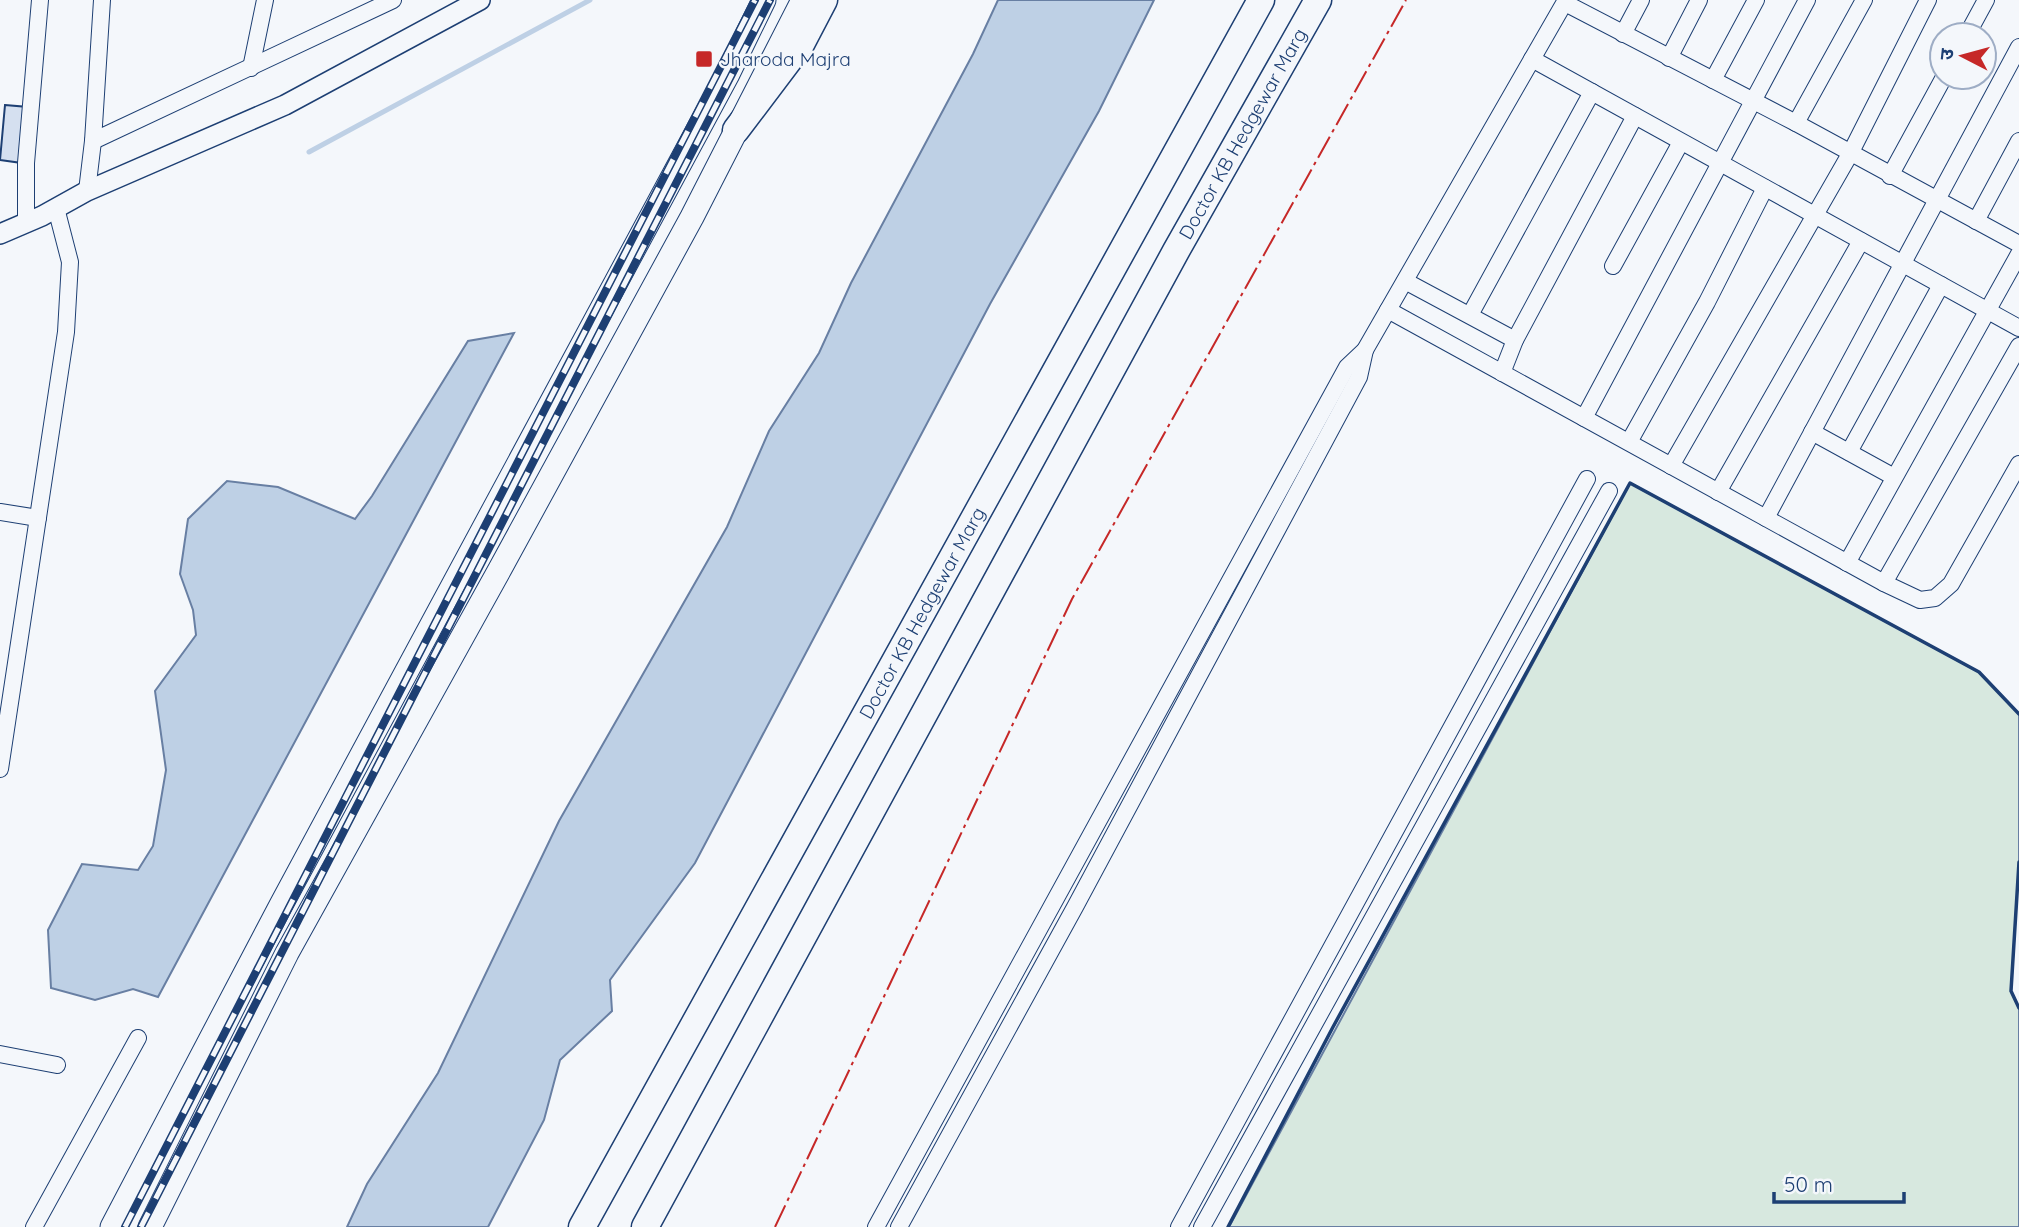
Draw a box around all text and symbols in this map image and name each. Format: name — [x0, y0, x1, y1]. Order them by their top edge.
north arrow — [1928, 21, 1998, 91]
street label: Doctor KB Hedgewar Marg — [1173, 24, 1312, 243]
place label: Jharoda Majra — [720, 47, 851, 71]
text: उ — [1934, 47, 1959, 61]
marker: Jharoda Majra — [694, 49, 714, 69]
street label: Doctor KB Hedgewar Marg — [854, 503, 990, 723]
scale bar — [1774, 1160, 1904, 1204]
text: 50 m — [1784, 1171, 1833, 1197]

